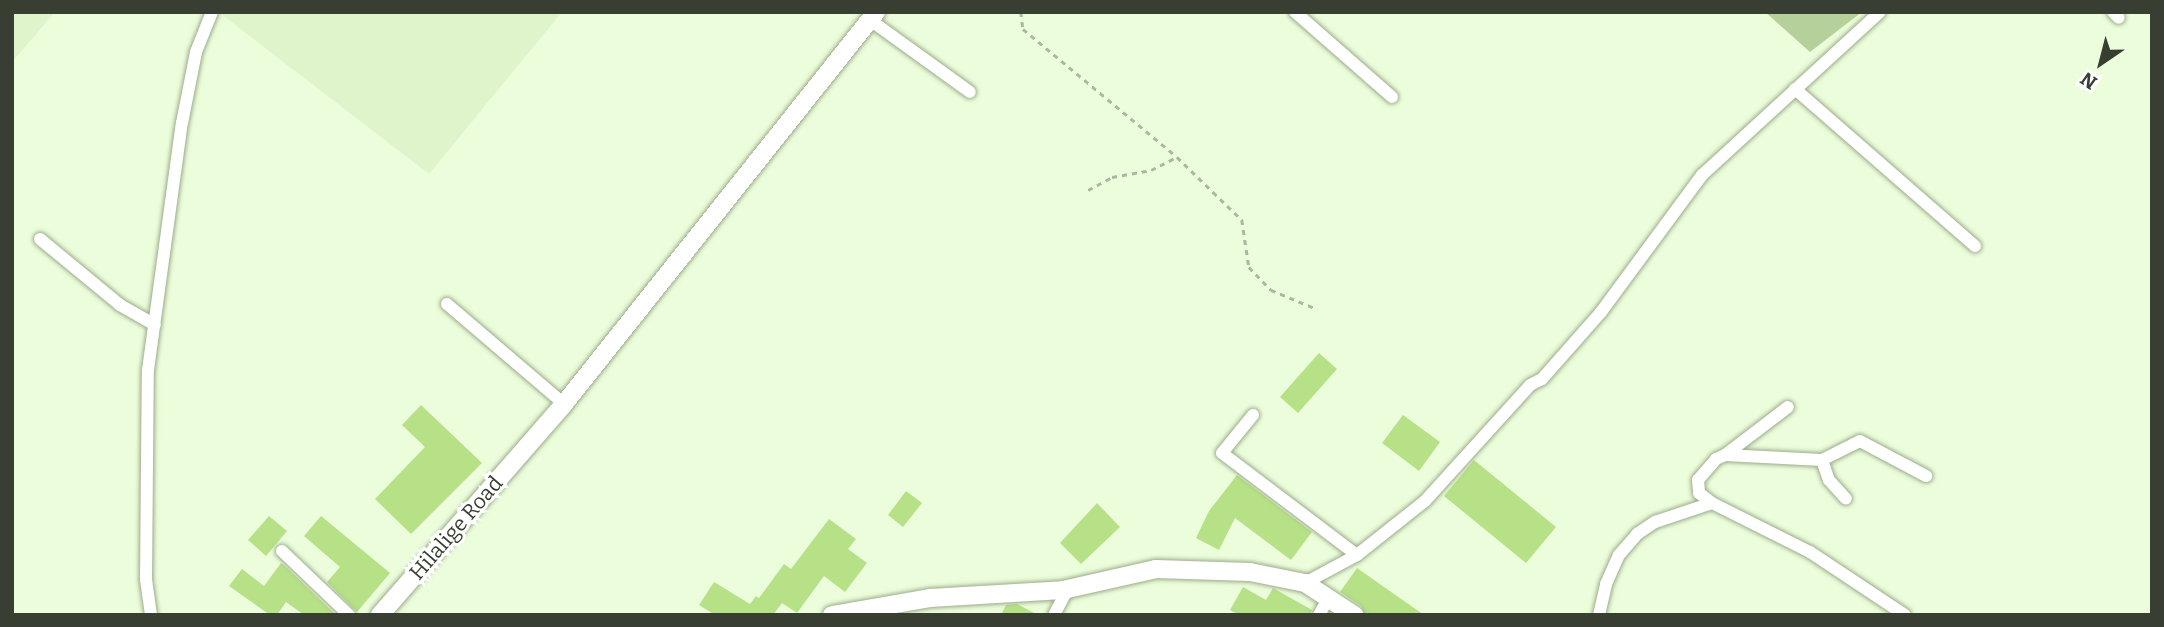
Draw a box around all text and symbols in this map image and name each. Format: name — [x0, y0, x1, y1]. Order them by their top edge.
north arrow — [2066, 28, 2136, 98]
text: N — [2076, 67, 2101, 94]
street label: Hilalige Road — [404, 471, 508, 585]

